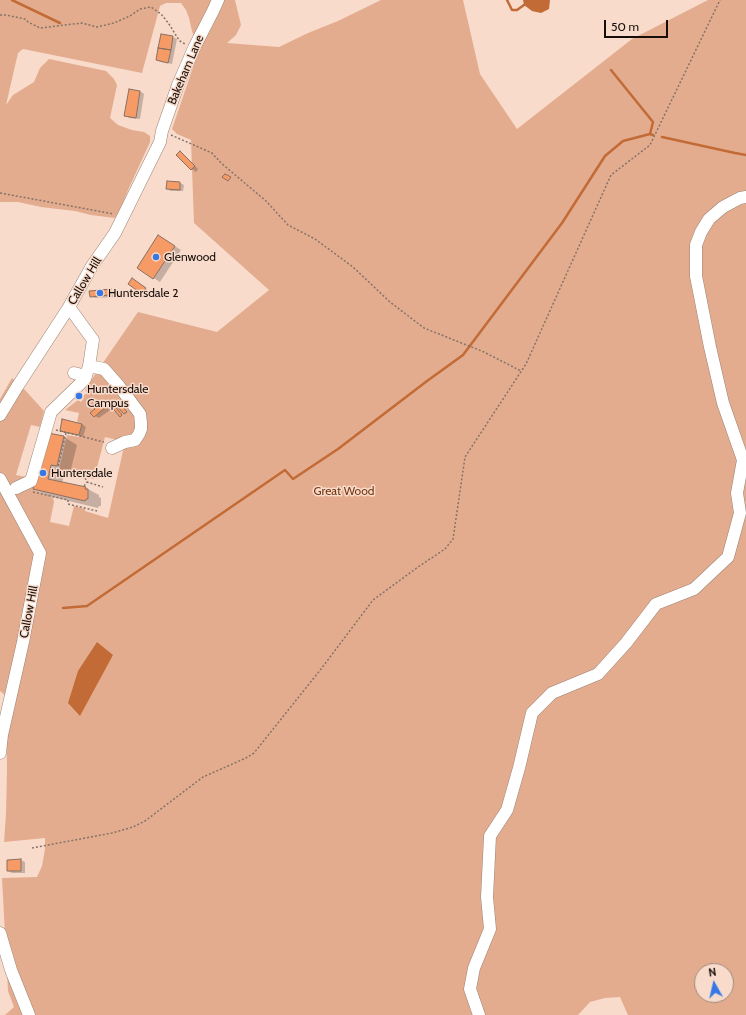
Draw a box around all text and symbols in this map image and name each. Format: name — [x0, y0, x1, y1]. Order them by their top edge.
scale bar — [606, 12, 670, 38]
text: 50 m — [611, 19, 639, 34]
street label: Bakeham Lane — [165, 33, 207, 107]
place label: Glenwood — [164, 250, 216, 264]
marker: Glenwood — [151, 252, 161, 262]
street label: Callow Hill — [65, 254, 105, 308]
place label: Huntersdale 2 — [108, 286, 178, 300]
marker: Huntersdale 2 — [95, 288, 105, 298]
place label: Huntersdale Campus — [87, 382, 148, 410]
marker: Huntersdale Campus — [74, 391, 84, 401]
place label: Huntersdale — [51, 466, 112, 480]
marker: Huntersdale — [38, 468, 48, 478]
park label: Great Wood — [314, 484, 374, 498]
street label: Callow Hill — [17, 584, 41, 640]
north arrow — [694, 963, 734, 1003]
text: N — [708, 965, 717, 980]

